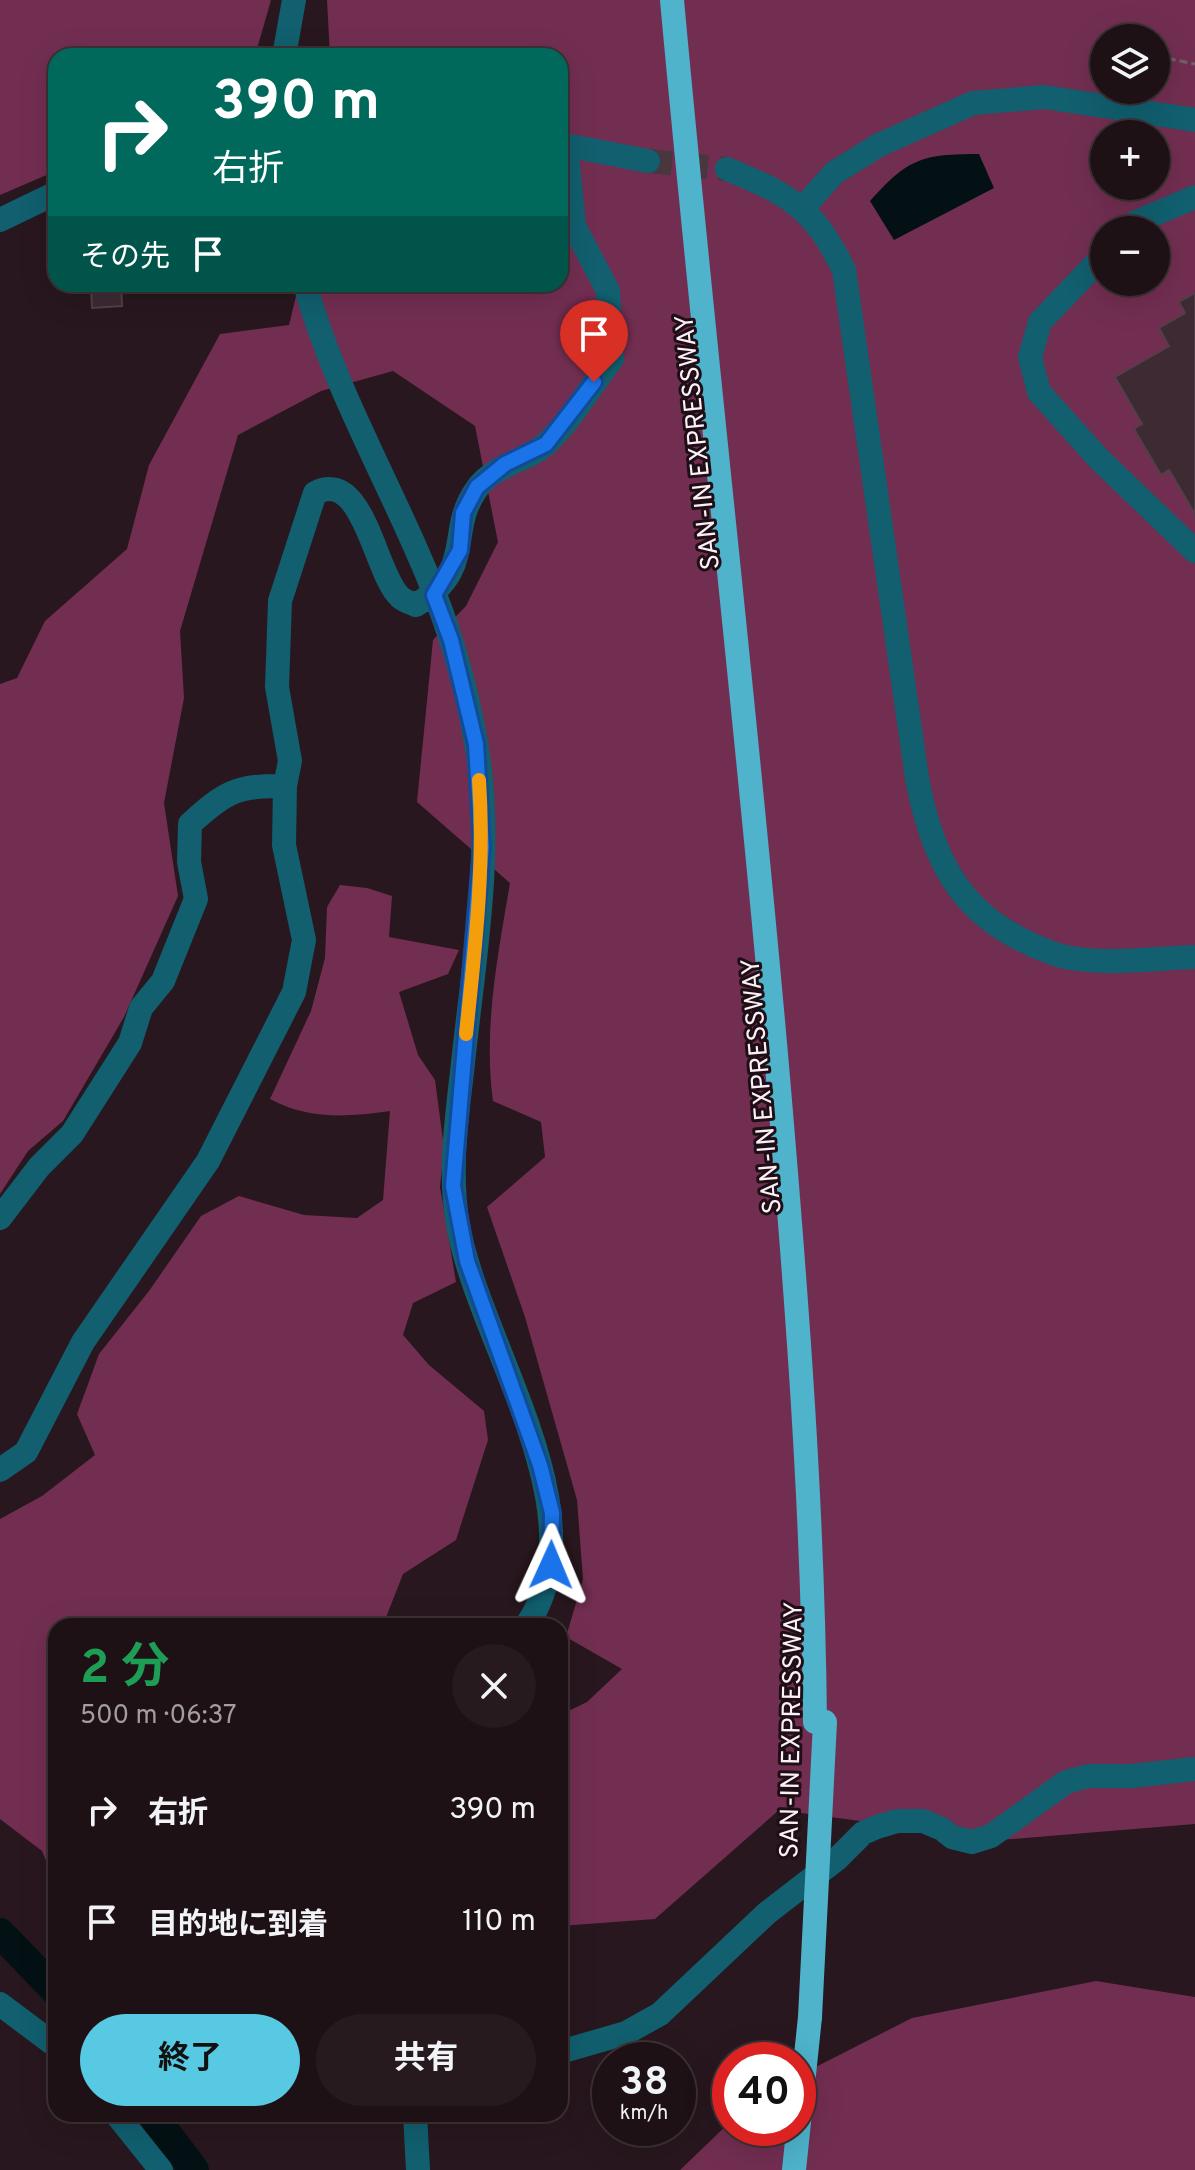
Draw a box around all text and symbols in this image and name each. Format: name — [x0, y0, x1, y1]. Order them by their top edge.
map controls — [1090, 24, 1170, 296]
button: layers — [1090, 24, 1170, 104]
text: 390 m — [212, 69, 380, 139]
icon: right — [80, 80, 184, 184]
button: + — [1090, 120, 1170, 200]
text: 右折 — [212, 148, 284, 194]
button: − — [1090, 216, 1170, 296]
icon: arrive — [186, 232, 230, 276]
text: その先 — [80, 240, 170, 277]
pin — [560, 300, 628, 382]
icon: arrive — [572, 312, 616, 356]
street label: SAN-IN EXPRESSWAY — [669, 313, 729, 571]
street label: SAN-IN EXPRESSWAY — [735, 957, 791, 1215]
position arrow — [509, 1523, 593, 1607]
street label: SAN-IN EXPRESSWAY — [774, 1601, 812, 1859]
text: 2 分 — [80, 1640, 169, 1700]
button: close — [452, 1644, 536, 1728]
text: 500 m · 06:37 — [80, 1700, 237, 1733]
icon: right — [80, 1788, 124, 1832]
text: 390 m — [449, 1792, 536, 1829]
text: 右折 — [148, 1796, 208, 1833]
icon: arrive — [80, 1900, 124, 1944]
text: 110 m — [462, 1904, 536, 1941]
text: 目的地に到着 — [148, 1908, 328, 1945]
button: 終了 — [80, 2014, 300, 2106]
button: 共有 — [316, 2014, 536, 2106]
speed limit sign: 40 — [712, 2042, 816, 2146]
text: 38 — [619, 2059, 669, 2109]
text: km/h — [620, 2101, 668, 2127]

